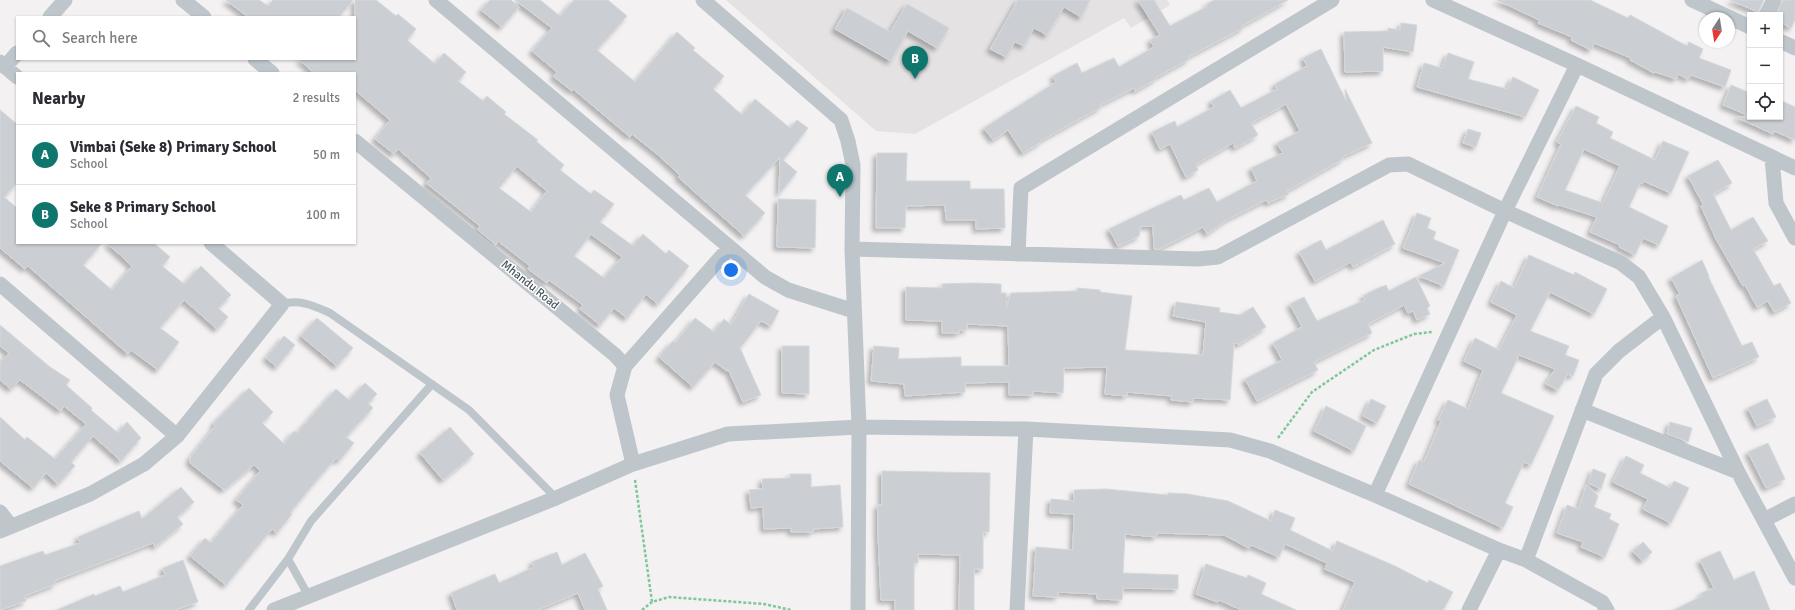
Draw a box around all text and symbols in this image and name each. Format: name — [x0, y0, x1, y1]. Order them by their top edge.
north arrow — [1699, 12, 1735, 48]
map controls — [1747, 12, 1783, 120]
button: + — [1747, 12, 1783, 48]
search box — [16, 16, 356, 60]
icon: search — [30, 27, 52, 49]
text: Search here — [62, 29, 138, 47]
pin: B — [902, 46, 928, 79]
button: − — [1747, 48, 1783, 84]
button: locate — [1747, 84, 1783, 120]
text: Nearby — [32, 88, 85, 109]
text: 2 results — [292, 90, 340, 106]
text: Vimbai (Seke 8) Primary School — [70, 138, 276, 156]
text: A — [41, 147, 49, 163]
text: 50 m — [313, 147, 340, 163]
text: School — [70, 156, 108, 172]
pin: A — [827, 164, 853, 197]
text: Seke 8 Primary School — [70, 198, 216, 216]
text: B — [41, 207, 49, 223]
text: 100 m — [306, 207, 340, 223]
text: School — [70, 216, 108, 232]
street label: Mhandu Road — [498, 257, 562, 313]
your location — [721, 260, 741, 280]

